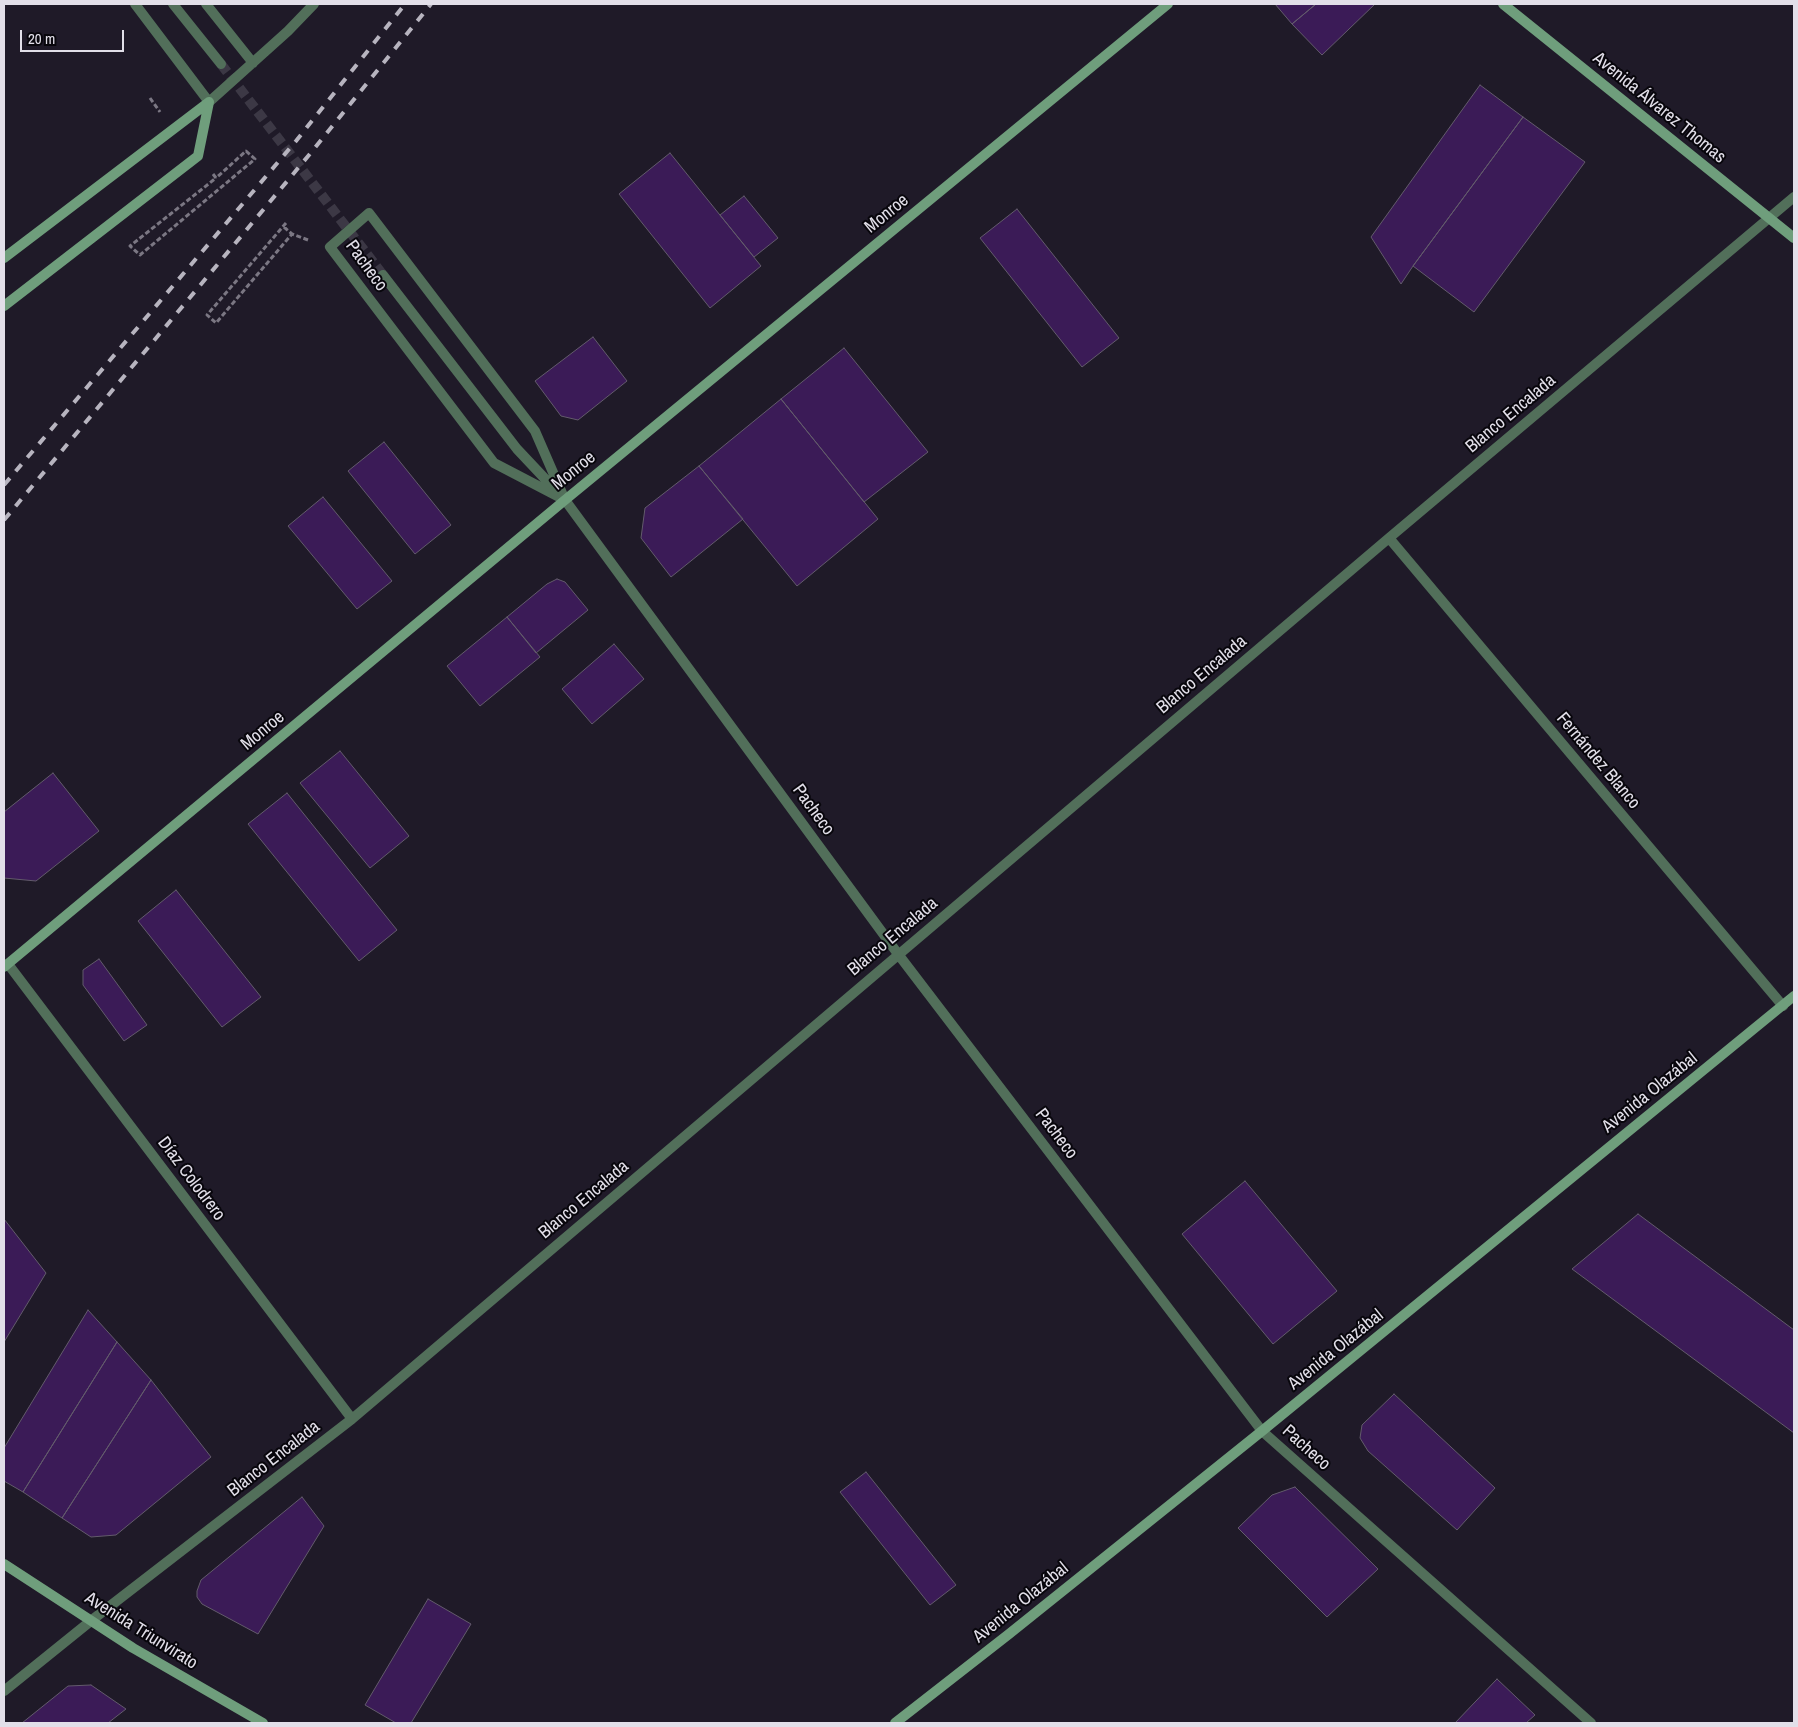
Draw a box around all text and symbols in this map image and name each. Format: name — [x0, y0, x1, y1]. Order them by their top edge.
scale bar — [22, 20, 126, 52]
text: 20 m — [28, 28, 55, 49]
street label: Avenida Álvarez Thomas — [1588, 48, 1730, 168]
street label: Monroe — [861, 190, 913, 238]
street label: Pacheco — [340, 236, 392, 296]
street label: Blanco Encalada — [1462, 370, 1560, 458]
street label: Monroe — [548, 447, 600, 495]
street label: Blanco Encalada — [1153, 631, 1251, 719]
street label: Monroe — [237, 707, 289, 755]
street label: Fernández Blanco — [1551, 708, 1645, 814]
street label: Pacheco — [787, 780, 839, 840]
street label: Blanco Encalada — [844, 893, 942, 981]
street label: Avenida Olazábal — [1598, 1048, 1702, 1138]
street label: Pacheco — [1030, 1105, 1082, 1163]
street label: Díaz Colodrero — [153, 1133, 229, 1225]
street label: Blanco Encalada — [535, 1156, 633, 1244]
street label: Avenida Olazábal — [1284, 1305, 1388, 1395]
street label: Blanco Encalada — [224, 1416, 324, 1502]
street label: Pacheco — [1277, 1421, 1335, 1475]
street label: Avenida Olazábal — [969, 1558, 1073, 1648]
street label: Avenida Triunvirato — [81, 1588, 201, 1674]

